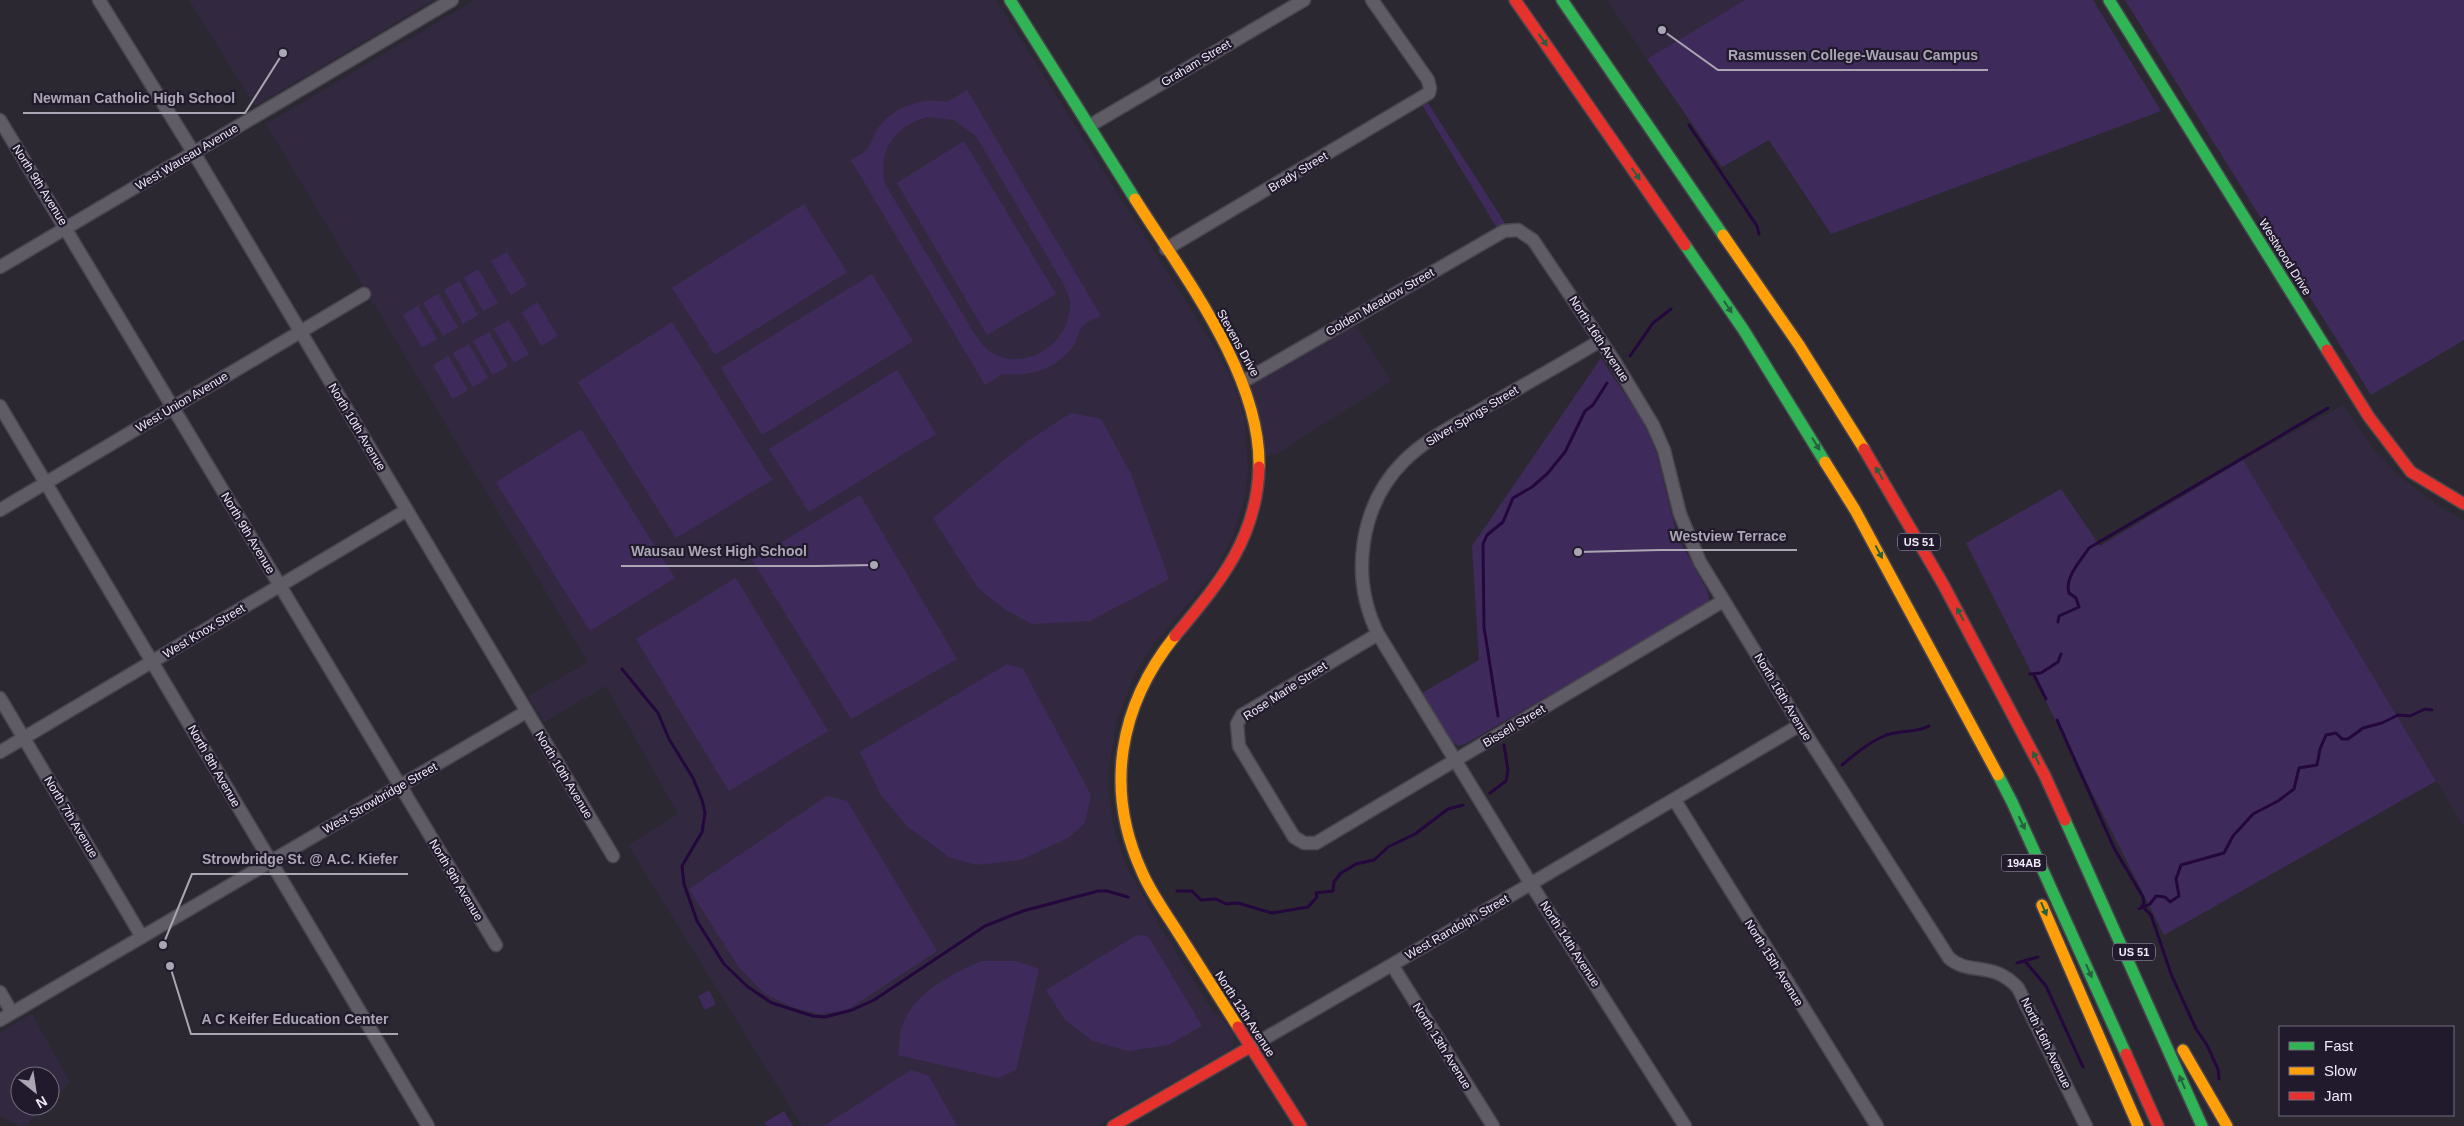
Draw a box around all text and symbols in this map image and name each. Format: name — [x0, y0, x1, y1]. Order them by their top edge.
one-way arrow — [1538, 33, 1548, 47]
street label: Graham Street — [1159, 36, 1234, 89]
callout: Rasmussen College-Wausau Campus — [1718, 41, 1988, 70]
text: Rasmussen College-Wausau Campus — [1728, 47, 1978, 63]
callout: Newman Catholic High School — [23, 84, 245, 113]
text: Newman Catholic High School — [33, 90, 235, 106]
street label: West Wausau Avenue — [133, 121, 241, 193]
street label: North 9th Avenue — [10, 142, 71, 228]
street label: Brady Street — [1266, 148, 1331, 195]
one-way arrow — [1631, 167, 1641, 180]
street label: Westwood Drive — [2256, 216, 2314, 298]
street label: Golden Meadow Street — [1323, 265, 1437, 339]
street label: North 16th Avenue — [1566, 294, 1632, 385]
one-way arrow — [1723, 300, 1733, 314]
street label: Stevens Drive — [1214, 307, 1262, 379]
street label: West Union Avenue — [133, 369, 231, 435]
street label: North 10th Avenue — [325, 381, 389, 473]
street label: Silver Spings Street — [1423, 383, 1521, 449]
one-way arrow — [1812, 437, 1821, 450]
one-way arrow — [1875, 467, 1884, 480]
street label: North 9th Avenue — [218, 490, 278, 577]
callout: Westview Terrace — [1660, 521, 1797, 550]
text: Westview Terrace — [1670, 528, 1787, 544]
road number: US 51 — [1898, 534, 1940, 550]
callout: Wausau West High School — [621, 537, 817, 566]
text: Wausau West High School — [631, 543, 807, 559]
one-way arrow — [1875, 545, 1883, 560]
street label: West Knox Street — [160, 601, 248, 661]
one-way arrow — [1956, 607, 1964, 621]
street label: North 16th Avenue — [1751, 651, 1815, 743]
street label: Rose Marie Street — [1241, 658, 1330, 723]
street label: Bissell Street — [1480, 702, 1548, 750]
street label: North 8th Avenue — [185, 722, 243, 810]
street label: North 10th Avenue — [532, 729, 596, 821]
one-way arrow — [2032, 751, 2040, 765]
street label: West Strowbridge Street — [320, 759, 440, 837]
street label: North 7th Avenue — [41, 774, 101, 861]
one-way arrow — [2018, 816, 2026, 830]
street label: North 9th Avenue — [426, 837, 486, 924]
callout: Strowbridge St. @ A.C. Kiefer — [192, 845, 408, 874]
text: Strowbridge St. @ A.C. Kiefer — [202, 851, 399, 867]
road number: 194AB — [2002, 854, 2046, 871]
street label: West Randolph Street — [1403, 891, 1512, 962]
street label: North 14th Avenue — [1537, 899, 1603, 990]
one-way arrow — [2040, 902, 2048, 916]
street label: North 15th Avenue — [1742, 917, 1806, 1009]
road number: US 51 — [2113, 944, 2155, 960]
one-way arrow — [2085, 964, 2093, 978]
street label: North 12th Avenue — [1212, 969, 1278, 1060]
street label: North 16th Avenue — [2018, 995, 2074, 1091]
street label: North 13th Avenue — [1410, 1000, 1474, 1092]
callout: A C Keifer Education Center — [191, 1005, 398, 1034]
text: A C Keifer Education Center — [202, 1011, 389, 1027]
legend — [2279, 1026, 2454, 1116]
text: Fast — [2324, 1037, 2354, 1054]
text: Slow — [2324, 1062, 2357, 1079]
north arrow — [10, 1066, 60, 1116]
one-way arrow — [2177, 1075, 2185, 1089]
text: Jam — [2324, 1087, 2352, 1104]
text: N — [33, 1093, 50, 1112]

